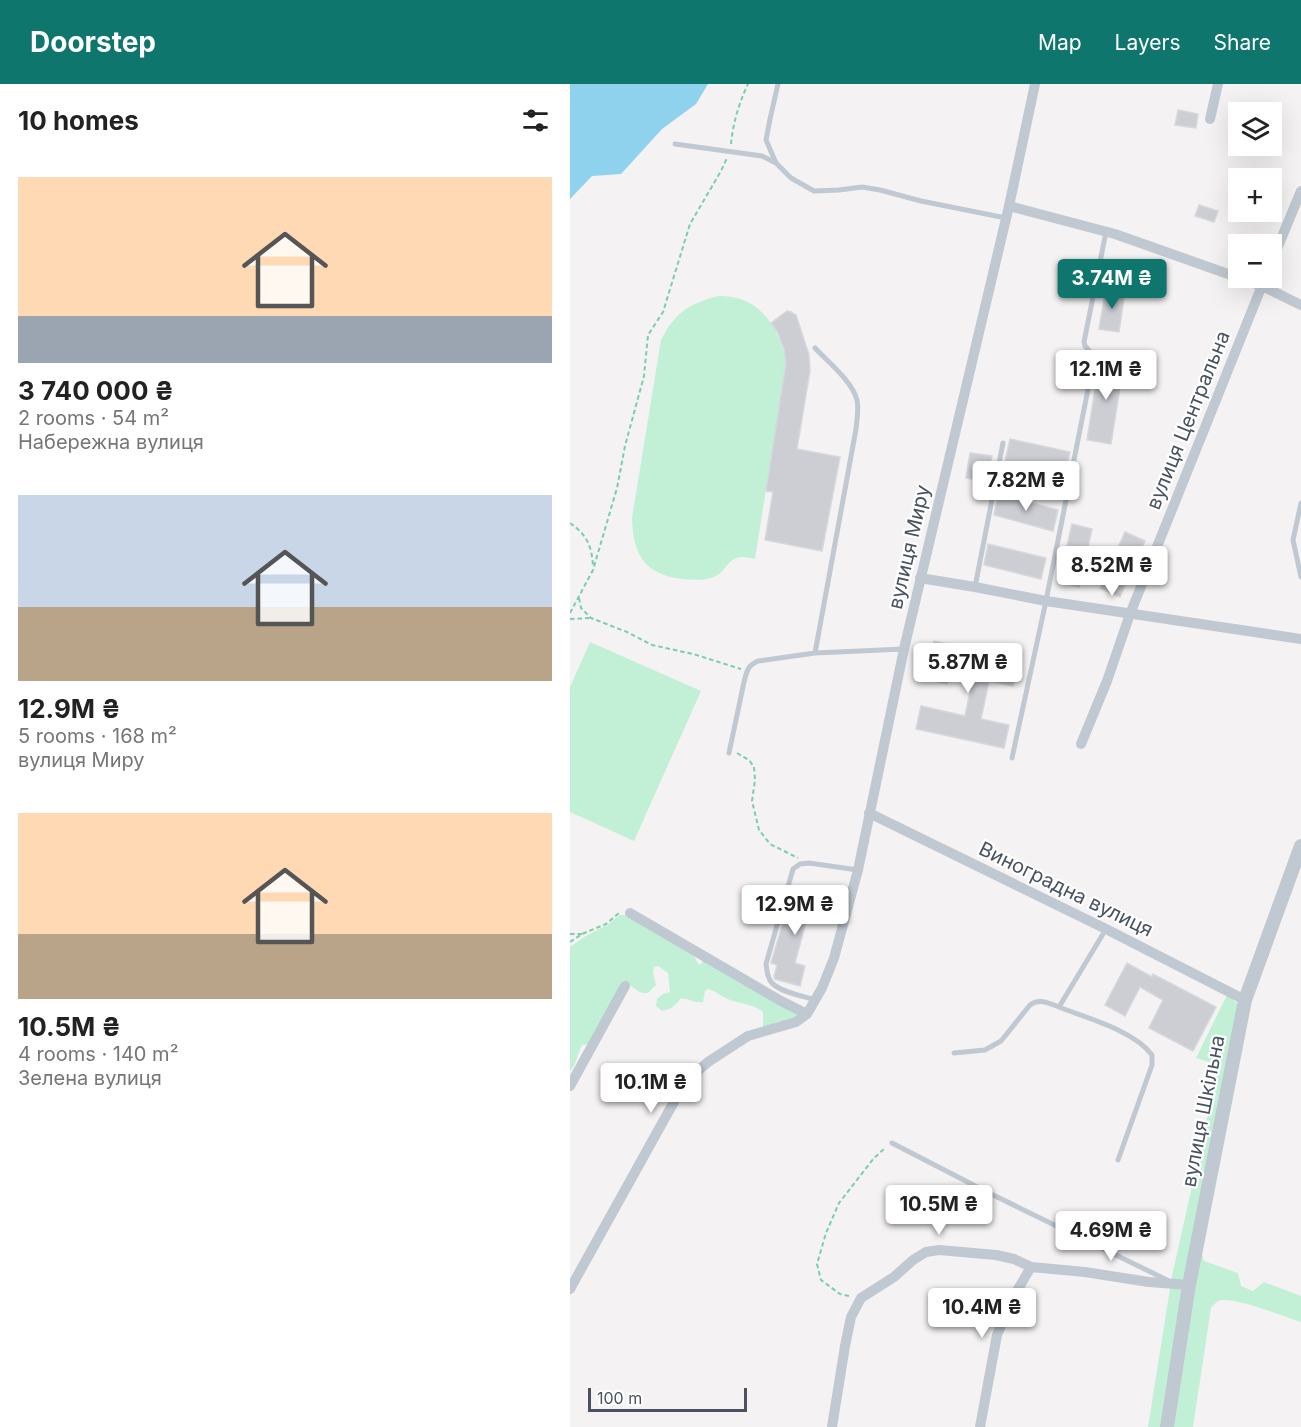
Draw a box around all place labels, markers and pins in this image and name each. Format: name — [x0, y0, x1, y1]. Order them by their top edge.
pin: 3.74M ₴ — [1057, 259, 1167, 310]
pin: 12.1M ₴ — [1051, 350, 1161, 401]
pin: 7.82M ₴ — [971, 461, 1081, 512]
pin: 8.52M ₴ — [1057, 546, 1167, 597]
pin: 5.87M ₴ — [913, 643, 1023, 694]
pin: 12.9M ₴ — [740, 885, 850, 936]
pin: 10.1M ₴ — [596, 1063, 706, 1114]
pin: 10.5M ₴ — [884, 1185, 994, 1236]
pin: 4.69M ₴ — [1056, 1211, 1166, 1262]
pin: 10.4M ₴ — [927, 1288, 1037, 1339]

